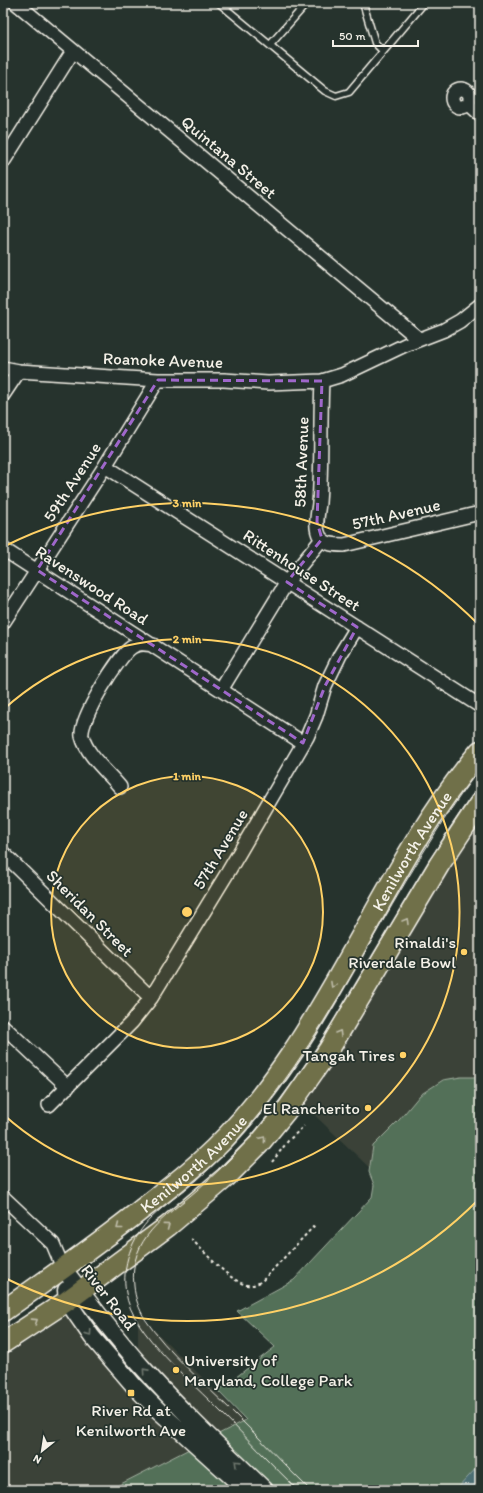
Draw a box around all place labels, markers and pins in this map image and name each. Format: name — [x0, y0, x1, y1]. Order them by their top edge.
centre of rings — [180, 905, 194, 919]
place label: Rinaldi's Riverdale Bowl — [348, 932, 456, 972]
marker: Rinaldi's Riverdale Bowl — [459, 947, 469, 957]
place label: Tangah Tires — [303, 1045, 395, 1065]
marker: Tangah Tires — [398, 1050, 408, 1060]
place label: El Rancherito — [263, 1098, 360, 1118]
marker: El Rancherito — [363, 1103, 373, 1113]
place label: University of Maryland, College Park — [184, 1350, 353, 1390]
marker: University of Maryland, College Park — [171, 1365, 181, 1375]
marker: River Rd at Kenilworth Ave — [126, 1388, 136, 1398]
place label: River Rd at Kenilworth Ave — [76, 1400, 186, 1440]

